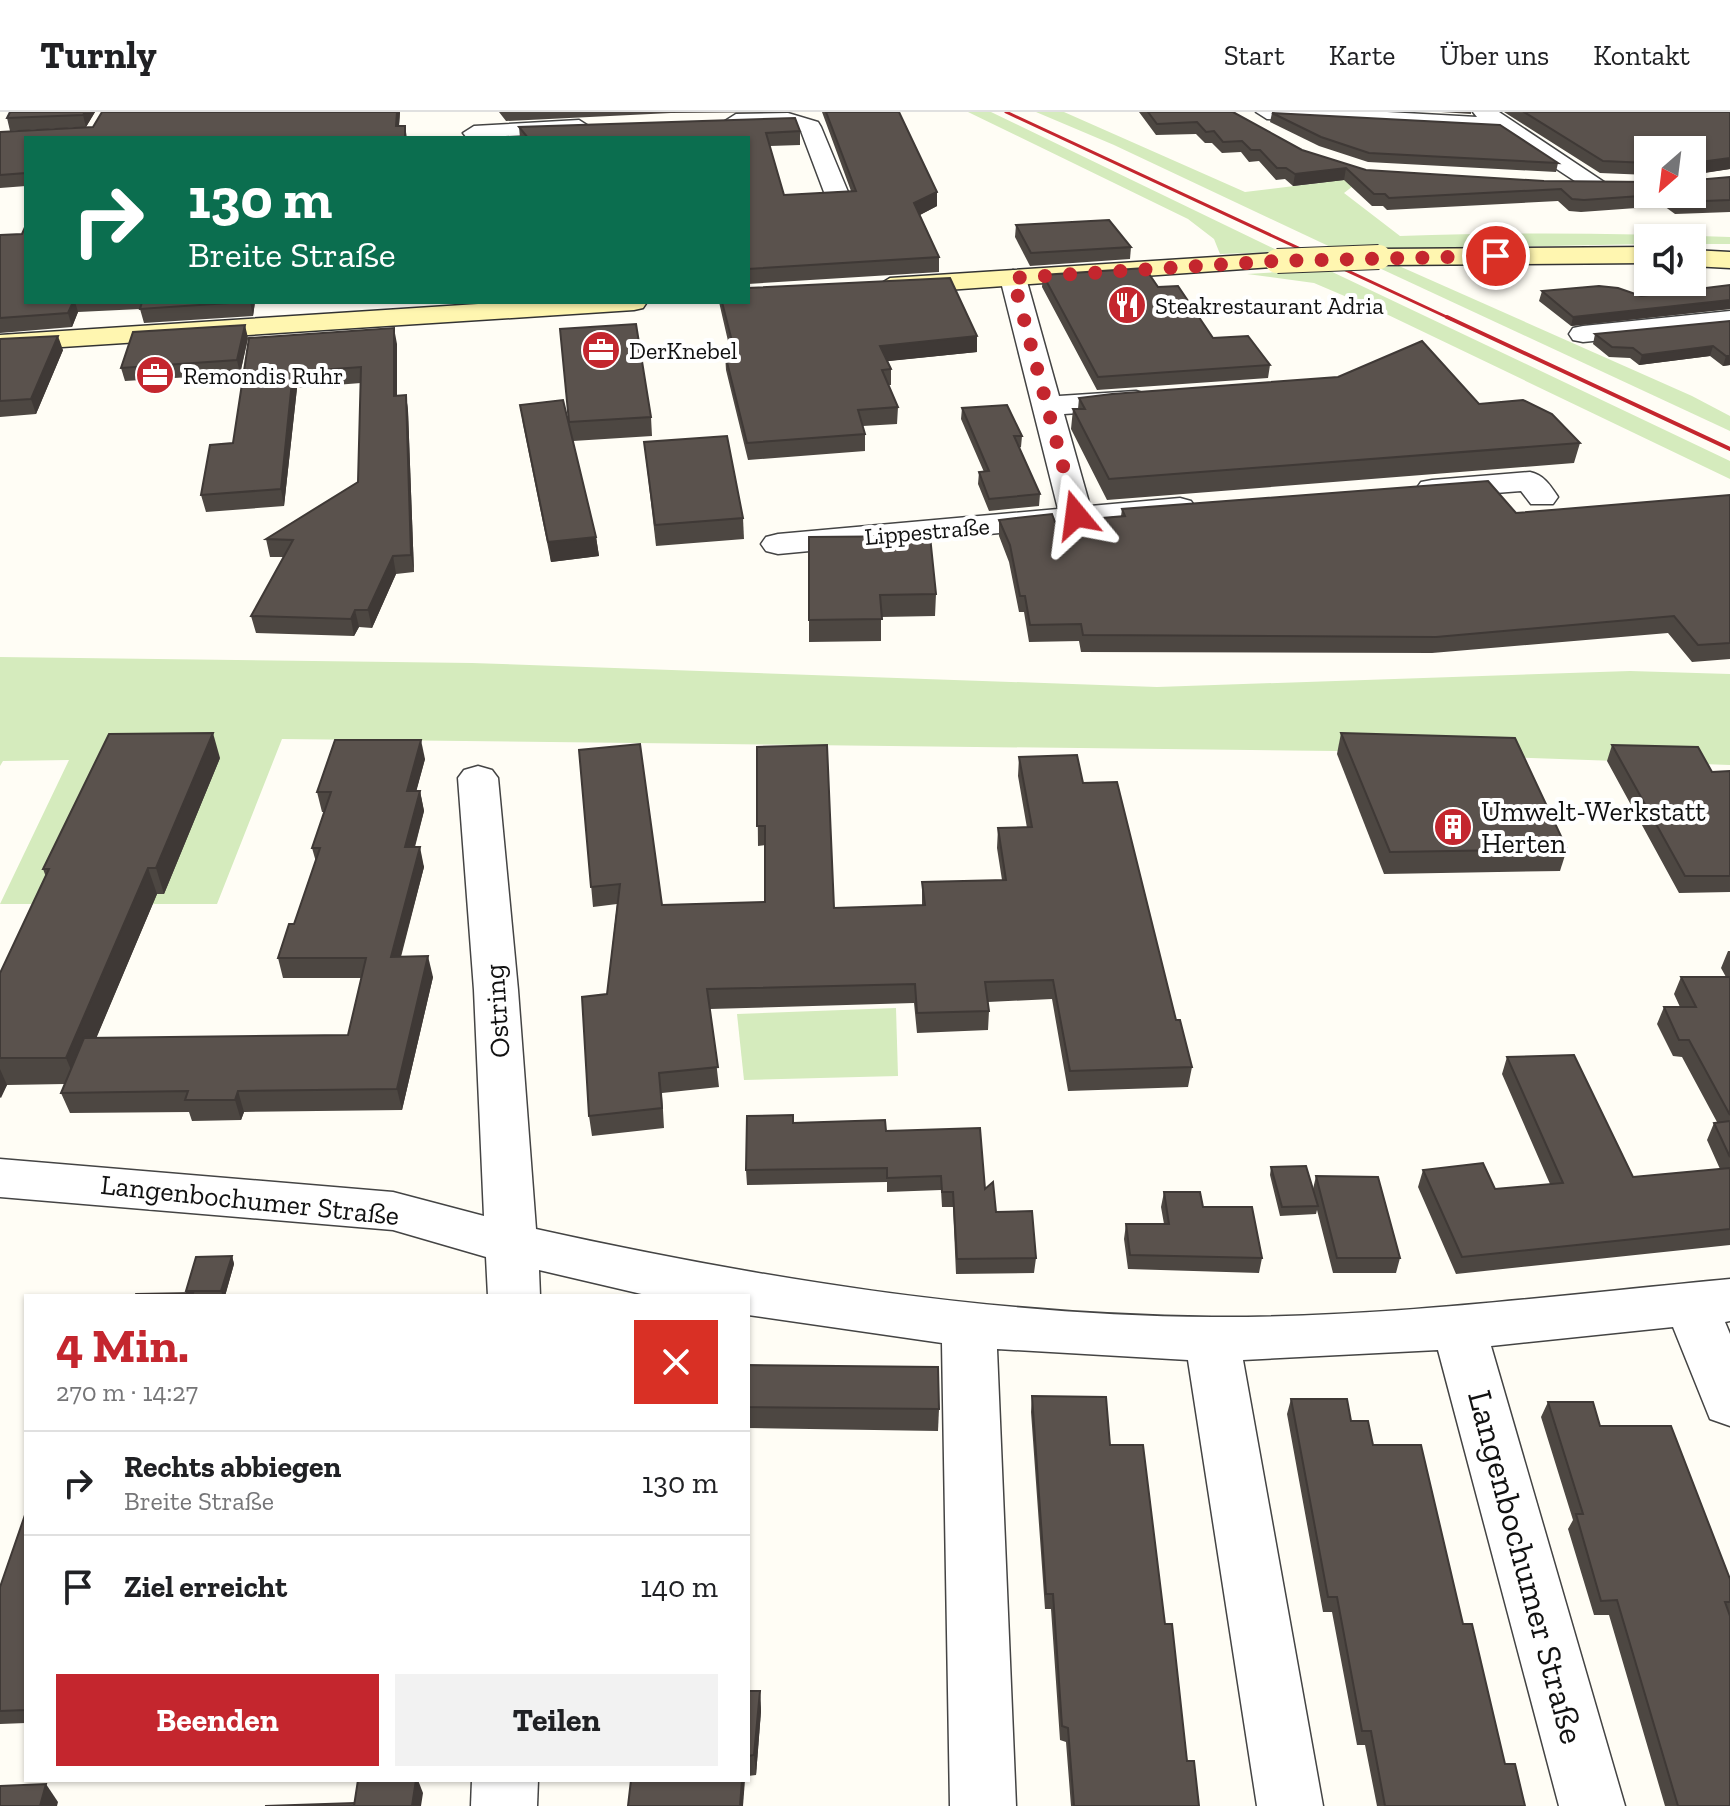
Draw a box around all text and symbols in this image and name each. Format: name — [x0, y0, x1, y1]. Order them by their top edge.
text: Turnly — [40, 32, 157, 78]
text: Start — [1224, 39, 1285, 72]
text: Karte — [1329, 39, 1395, 72]
text: Über uns — [1439, 39, 1549, 72]
text: Kontakt — [1593, 39, 1690, 72]
north arrow — [1634, 136, 1706, 208]
map controls — [1634, 136, 1706, 296]
text: 130 m — [188, 165, 332, 232]
icon: right — [56, 168, 160, 272]
pin — [1462, 222, 1530, 290]
button: sound — [1634, 224, 1706, 296]
text: Breite Straße — [188, 233, 396, 276]
icon: arrive — [1474, 234, 1518, 278]
restaurant icon: Steakrestaurant Adria — [1106, 284, 1148, 326]
place label: Steakrestaurant Adria — [1155, 291, 1384, 320]
office icon: DerKnebel — [580, 329, 622, 371]
place label: DerKnebel — [629, 336, 737, 365]
office icon: Remondis Ruhr — [134, 354, 176, 396]
place label: Remondis Ruhr — [183, 361, 343, 390]
position arrow — [1034, 473, 1118, 557]
street label: Lippestraße — [863, 511, 991, 551]
place label: Umwelt-Werkstatt Herten — [1481, 795, 1706, 860]
building icon: Umwelt-Werkstatt Herten — [1432, 806, 1474, 848]
street label: Ostring — [477, 963, 517, 1059]
street label: Langenbochumer Straße — [99, 1168, 401, 1232]
text: 4 Min. — [56, 1317, 189, 1374]
button: close — [634, 1320, 718, 1404]
text: 270 m · 14:27 — [56, 1376, 198, 1408]
street label: Langenbochumer Straße — [1459, 1386, 1593, 1748]
text: Rechts abbiegen — [124, 1449, 341, 1485]
icon: right — [56, 1461, 100, 1505]
text: 130 m — [642, 1465, 718, 1501]
text: Breite Straße — [124, 1485, 274, 1517]
icon: arrive — [56, 1565, 100, 1609]
text: Ziel erreicht — [124, 1569, 287, 1605]
text: 140 m — [640, 1569, 718, 1605]
button: Beenden — [56, 1674, 379, 1766]
button: Teilen — [395, 1674, 718, 1766]

